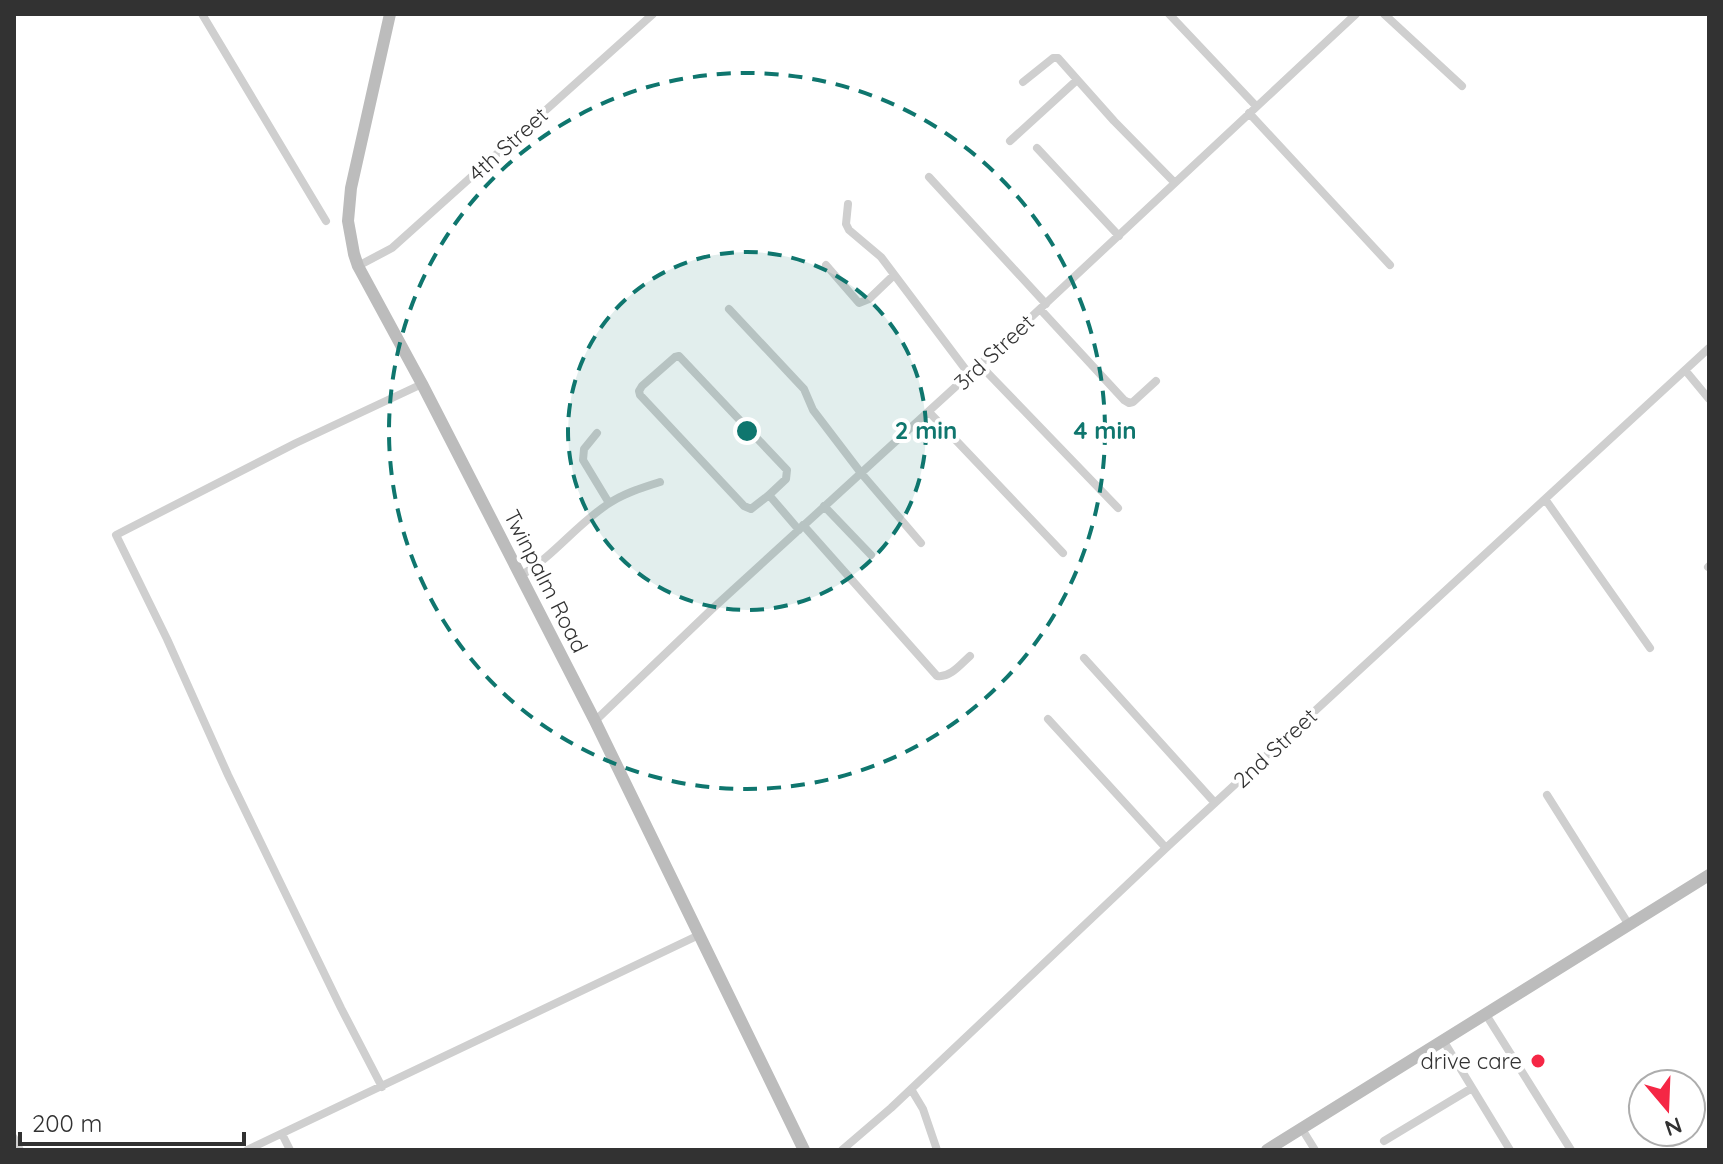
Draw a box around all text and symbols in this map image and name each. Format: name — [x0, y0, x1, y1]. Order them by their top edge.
street label: 4th Street — [462, 101, 554, 187]
street label: 3rd Street — [948, 308, 1040, 396]
text: 2 min — [895, 415, 957, 445]
text: 4 min — [1074, 415, 1136, 445]
centre of rings — [733, 417, 761, 445]
street label: Twinpalm Road — [498, 505, 594, 657]
street label: 2nd Street — [1227, 702, 1323, 794]
place label: drive care — [1420, 1047, 1522, 1075]
marker: drive care — [1529, 1052, 1547, 1070]
north arrow — [1627, 1068, 1707, 1148]
scale bar — [20, 1096, 244, 1146]
text: 200 m — [32, 1108, 102, 1138]
text: N — [1661, 1111, 1686, 1143]

